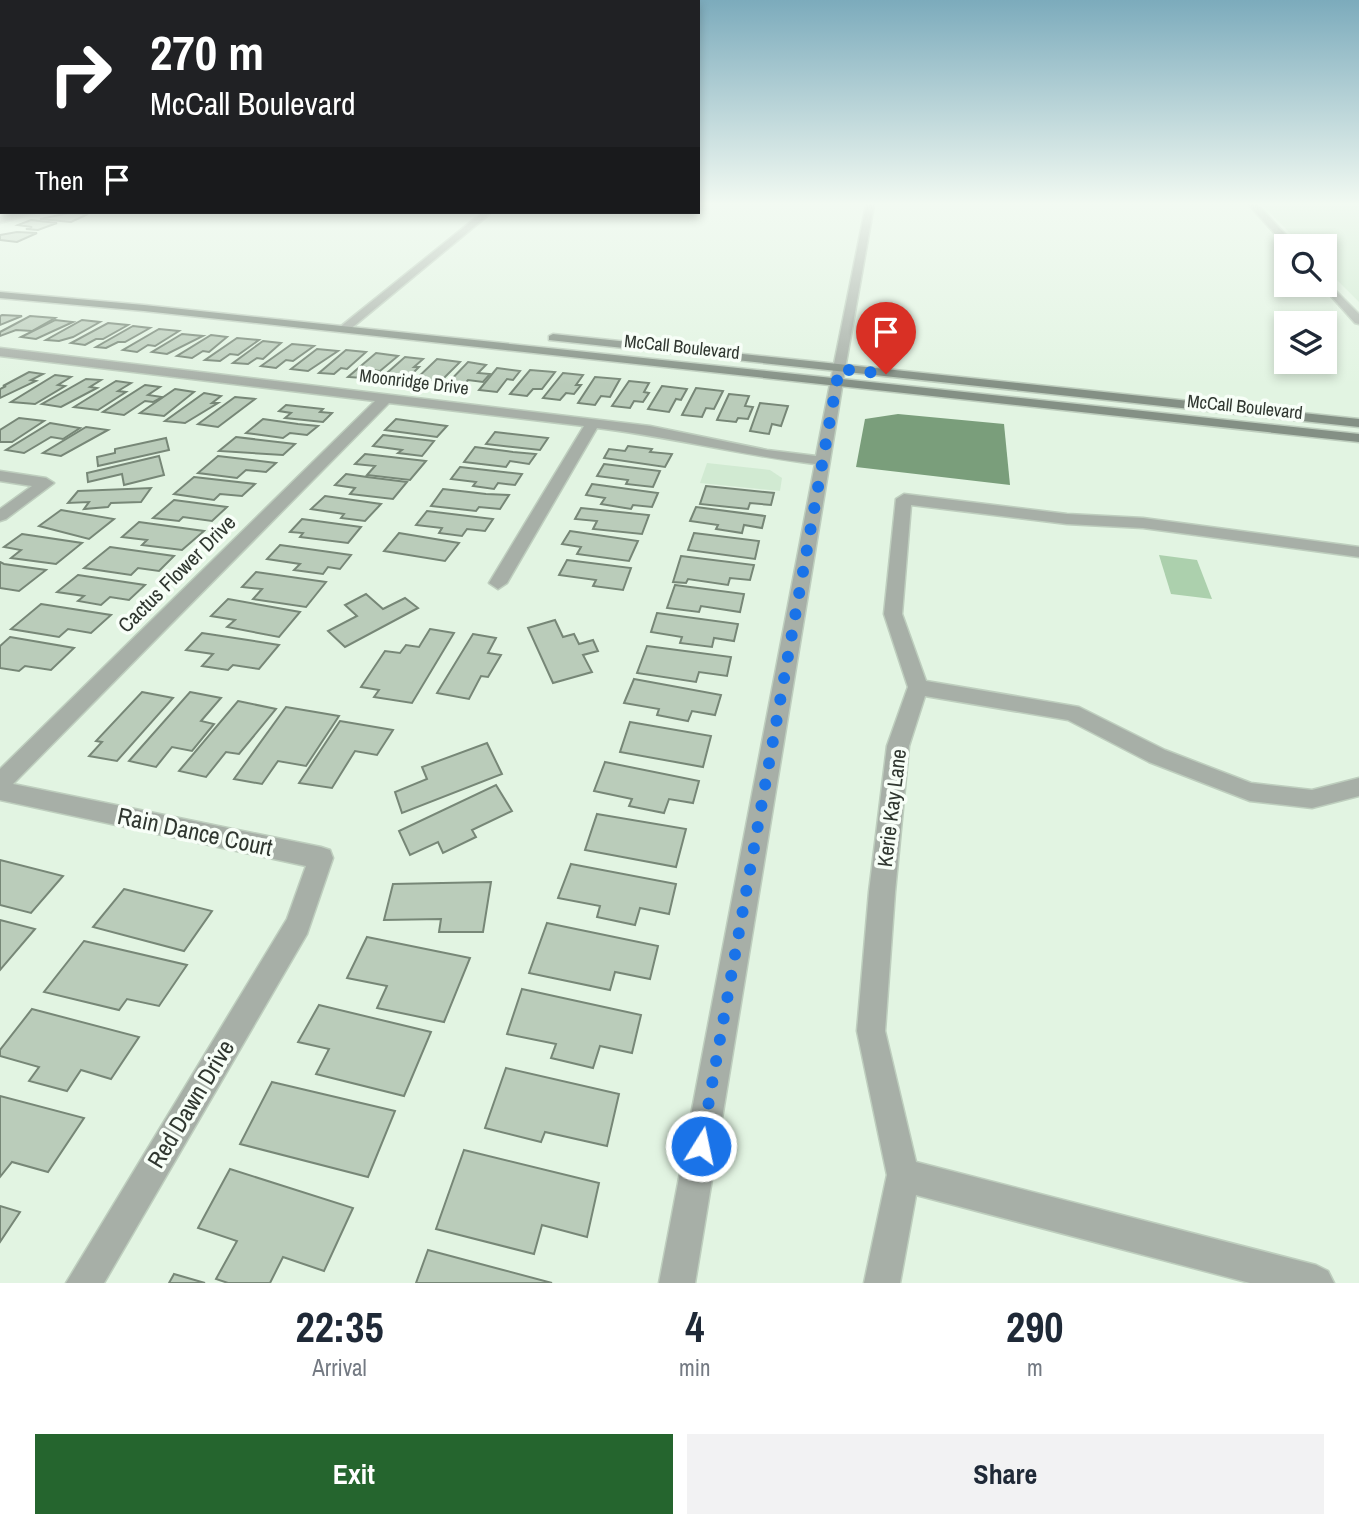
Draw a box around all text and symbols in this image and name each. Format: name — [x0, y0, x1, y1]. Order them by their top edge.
text: 270 m — [150, 19, 264, 85]
icon: right — [35, 28, 126, 119]
text: McCall Boulevard — [150, 82, 356, 125]
icon: arrive — [98, 161, 136, 199]
text: Then — [35, 163, 84, 198]
map controls — [1274, 234, 1337, 374]
button: search — [1274, 234, 1337, 297]
pin — [856, 302, 916, 374]
button: layers — [1274, 311, 1337, 374]
icon: arrive — [867, 313, 905, 351]
street label: McCall Boulevard — [623, 328, 741, 365]
street label: Moonridge Drive — [358, 362, 470, 401]
street label: McCall Boulevard — [1186, 388, 1304, 425]
street label: Cactus Flower Drive — [111, 508, 242, 639]
street label: Kerie Kay Lane — [870, 747, 913, 869]
street label: Rain Dance Court — [115, 799, 276, 863]
street label: Red Dawn Drive — [139, 1033, 241, 1174]
position arrow — [664, 1109, 738, 1183]
text: 22:35 — [296, 1299, 384, 1355]
text: 4 — [685, 1299, 704, 1355]
text: 290 — [1006, 1299, 1064, 1355]
text: Arrival — [312, 1352, 367, 1383]
text: min — [679, 1352, 711, 1383]
text: m — [1027, 1352, 1043, 1383]
button: Exit — [35, 1434, 673, 1514]
button: Share — [687, 1434, 1324, 1514]

